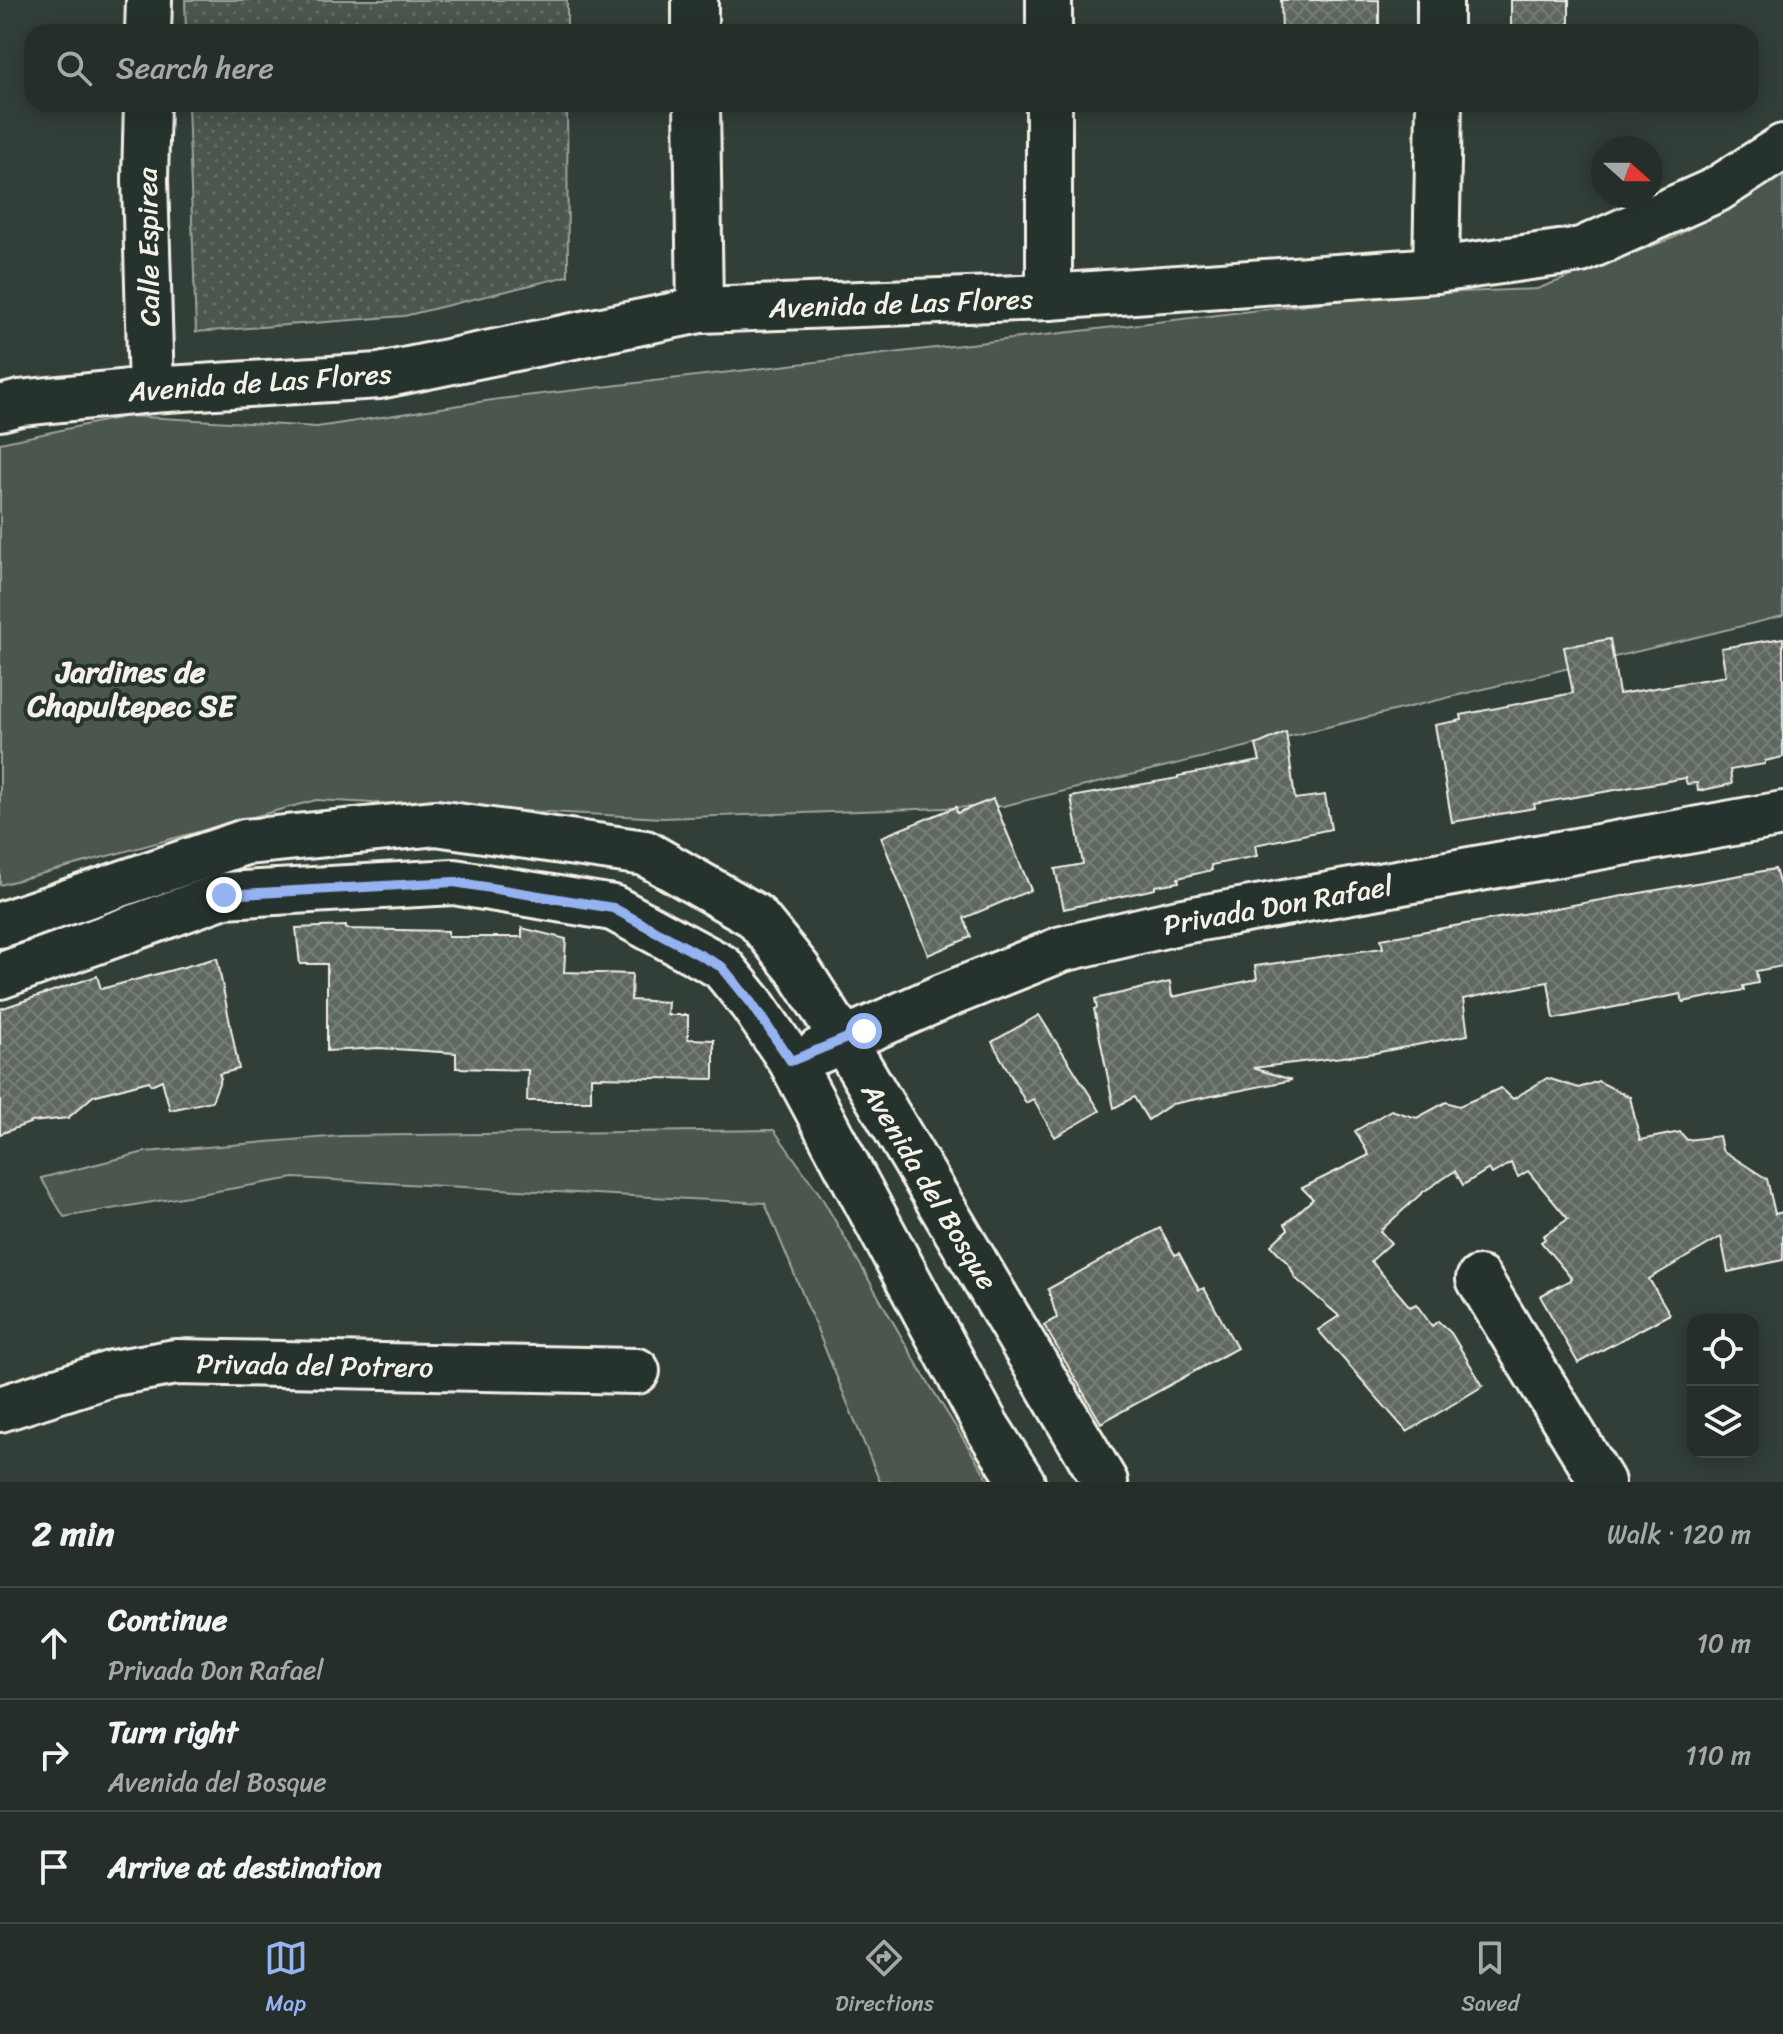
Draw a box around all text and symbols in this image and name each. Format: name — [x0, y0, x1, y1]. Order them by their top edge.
search box — [24, 24, 1759, 112]
text: Search here — [116, 41, 274, 95]
icon: search — [52, 46, 96, 90]
north arrow — [1591, 136, 1663, 208]
street label: Calle Espirea — [123, 166, 174, 327]
street label: Avenida de Las Flores — [767, 274, 1034, 333]
street label: Avenida de Las Flores — [126, 349, 394, 416]
district label: Jardines de Chapultepec SE — [26, 645, 237, 733]
street label: Privada Don Rafael — [1159, 861, 1398, 950]
route end — [206, 877, 242, 913]
route start — [846, 1013, 882, 1049]
street label: Avenida del Bosque — [847, 1072, 1011, 1300]
map controls — [1687, 1314, 1759, 1458]
button: locate — [1687, 1314, 1759, 1386]
street label: Privada del Potrero — [196, 1339, 434, 1392]
button: layers — [1687, 1386, 1759, 1458]
text: 2 min — [32, 1504, 114, 1564]
text: Walk · 120 m — [1607, 1511, 1751, 1557]
text: Continue — [108, 1593, 227, 1647]
text: 10 m — [1697, 1620, 1751, 1666]
icon: ahead — [32, 1621, 76, 1665]
text: Privada Don Rafael — [108, 1647, 324, 1693]
text: Turn right — [108, 1705, 238, 1759]
text: 110 m — [1686, 1732, 1751, 1778]
icon: right — [32, 1733, 76, 1777]
text: Avenida del Bosque — [108, 1759, 327, 1805]
text: Arrive at destination — [108, 1840, 382, 1894]
icon: arrive — [32, 1845, 76, 1889]
tab: Map — [264, 1936, 308, 2023]
tab: Directions — [835, 1936, 934, 2023]
tab: Saved — [1461, 1936, 1519, 2023]

